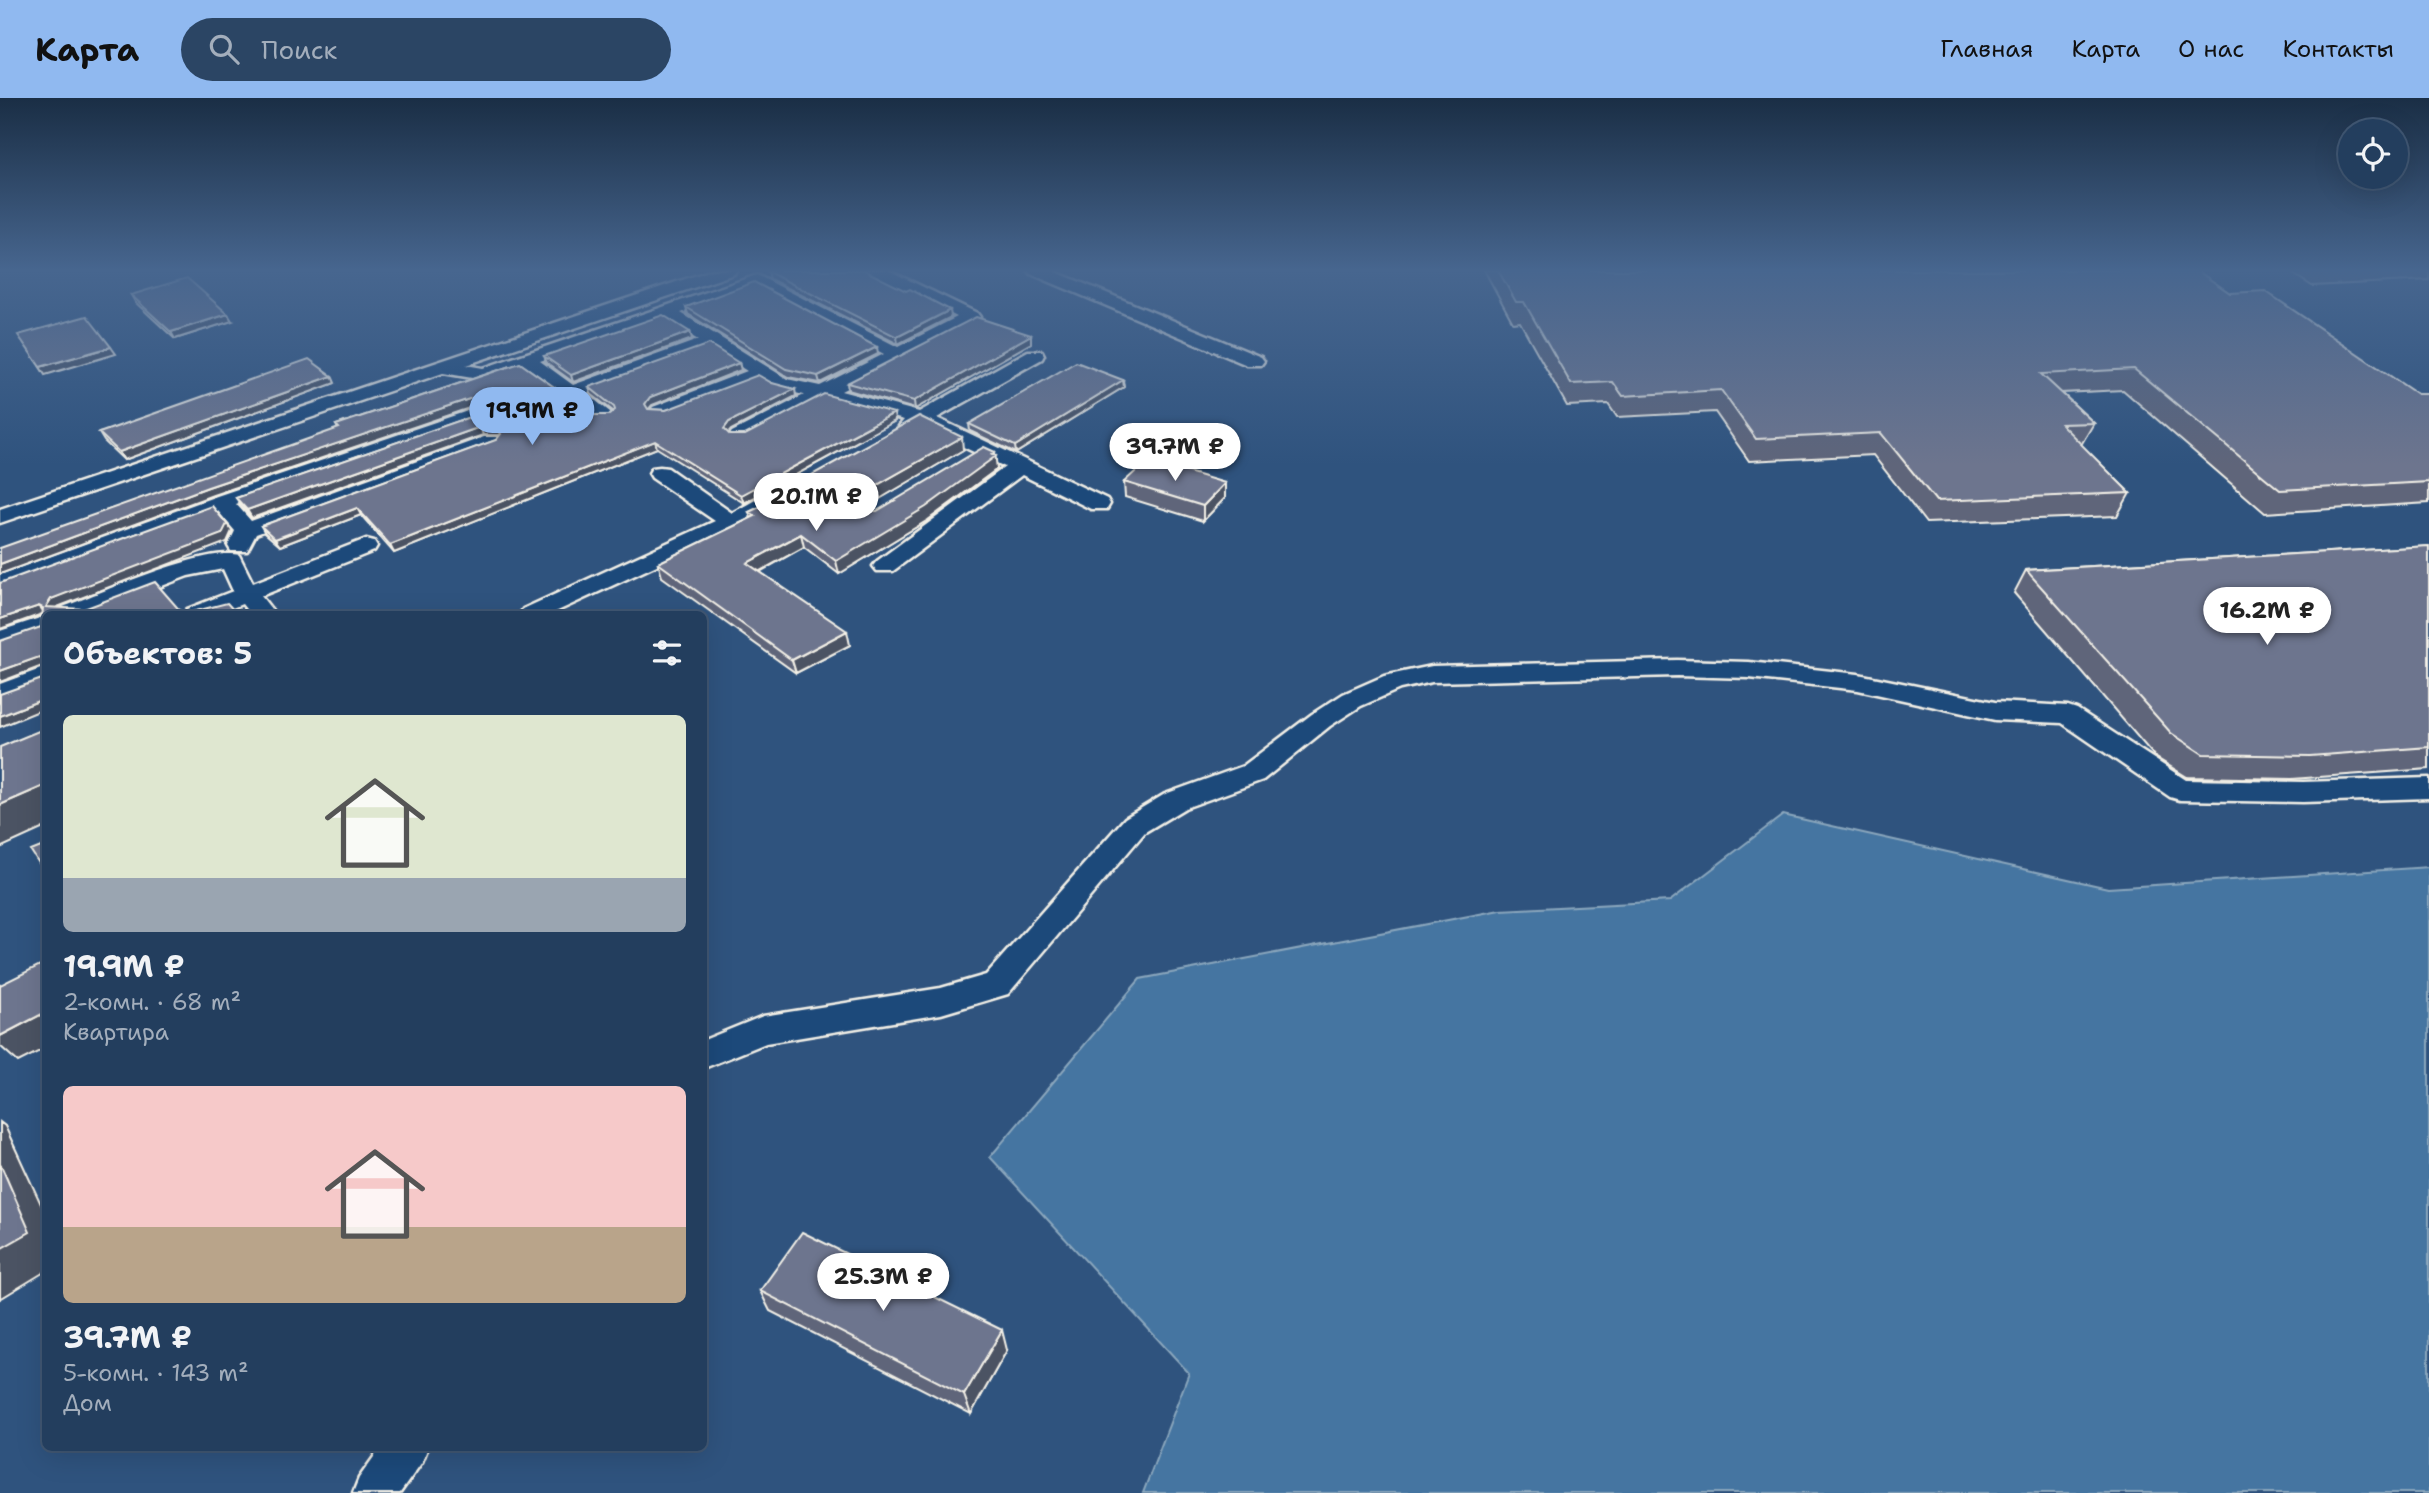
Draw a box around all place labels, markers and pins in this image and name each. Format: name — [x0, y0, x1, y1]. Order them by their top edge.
pin: 19.9M ₽ — [467, 388, 597, 447]
pin: 39.7M ₽ — [1110, 424, 1240, 483]
pin: 20.1M ₽ — [751, 474, 881, 533]
pin: 16.2M ₽ — [2202, 588, 2332, 647]
pin: 25.3M ₽ — [818, 1254, 948, 1313]

